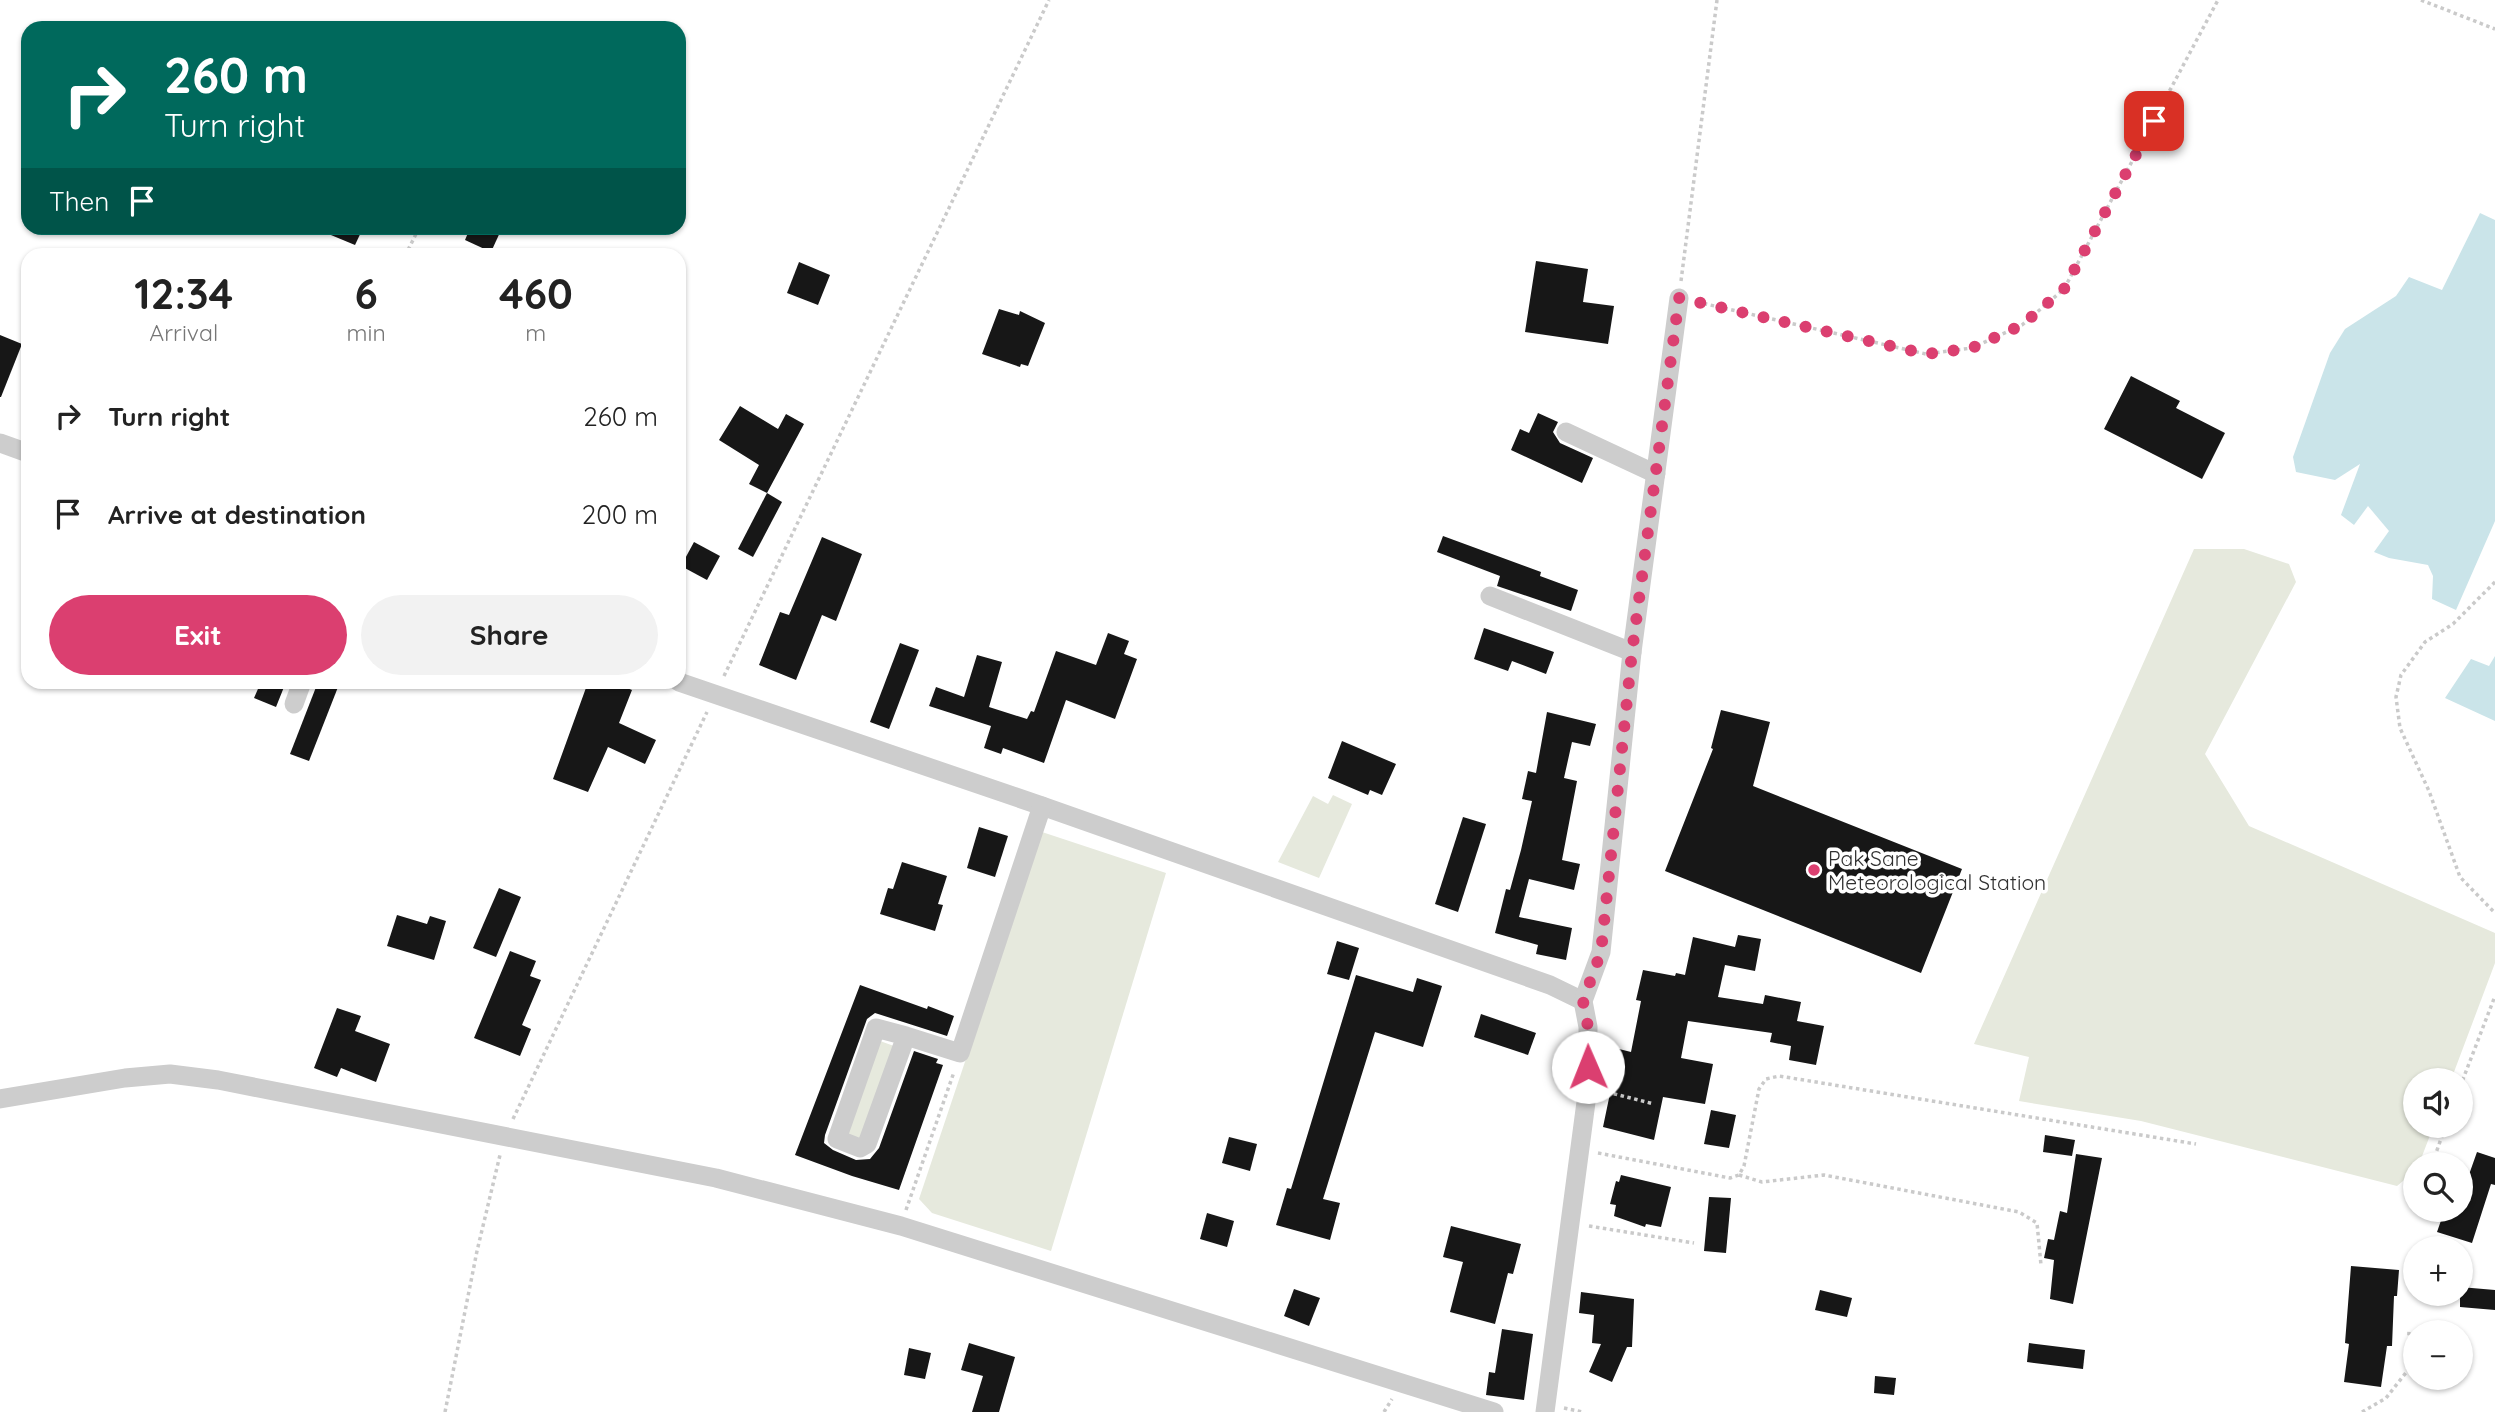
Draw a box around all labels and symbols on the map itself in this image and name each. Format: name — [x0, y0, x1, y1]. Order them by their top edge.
pin — [2124, 91, 2184, 151]
place label: Pak Sane Meteorological Station — [1828, 845, 2046, 895]
marker: Pak Sane Meteorological Station — [1806, 862, 1822, 878]
position arrow — [1551, 1030, 1625, 1104]

